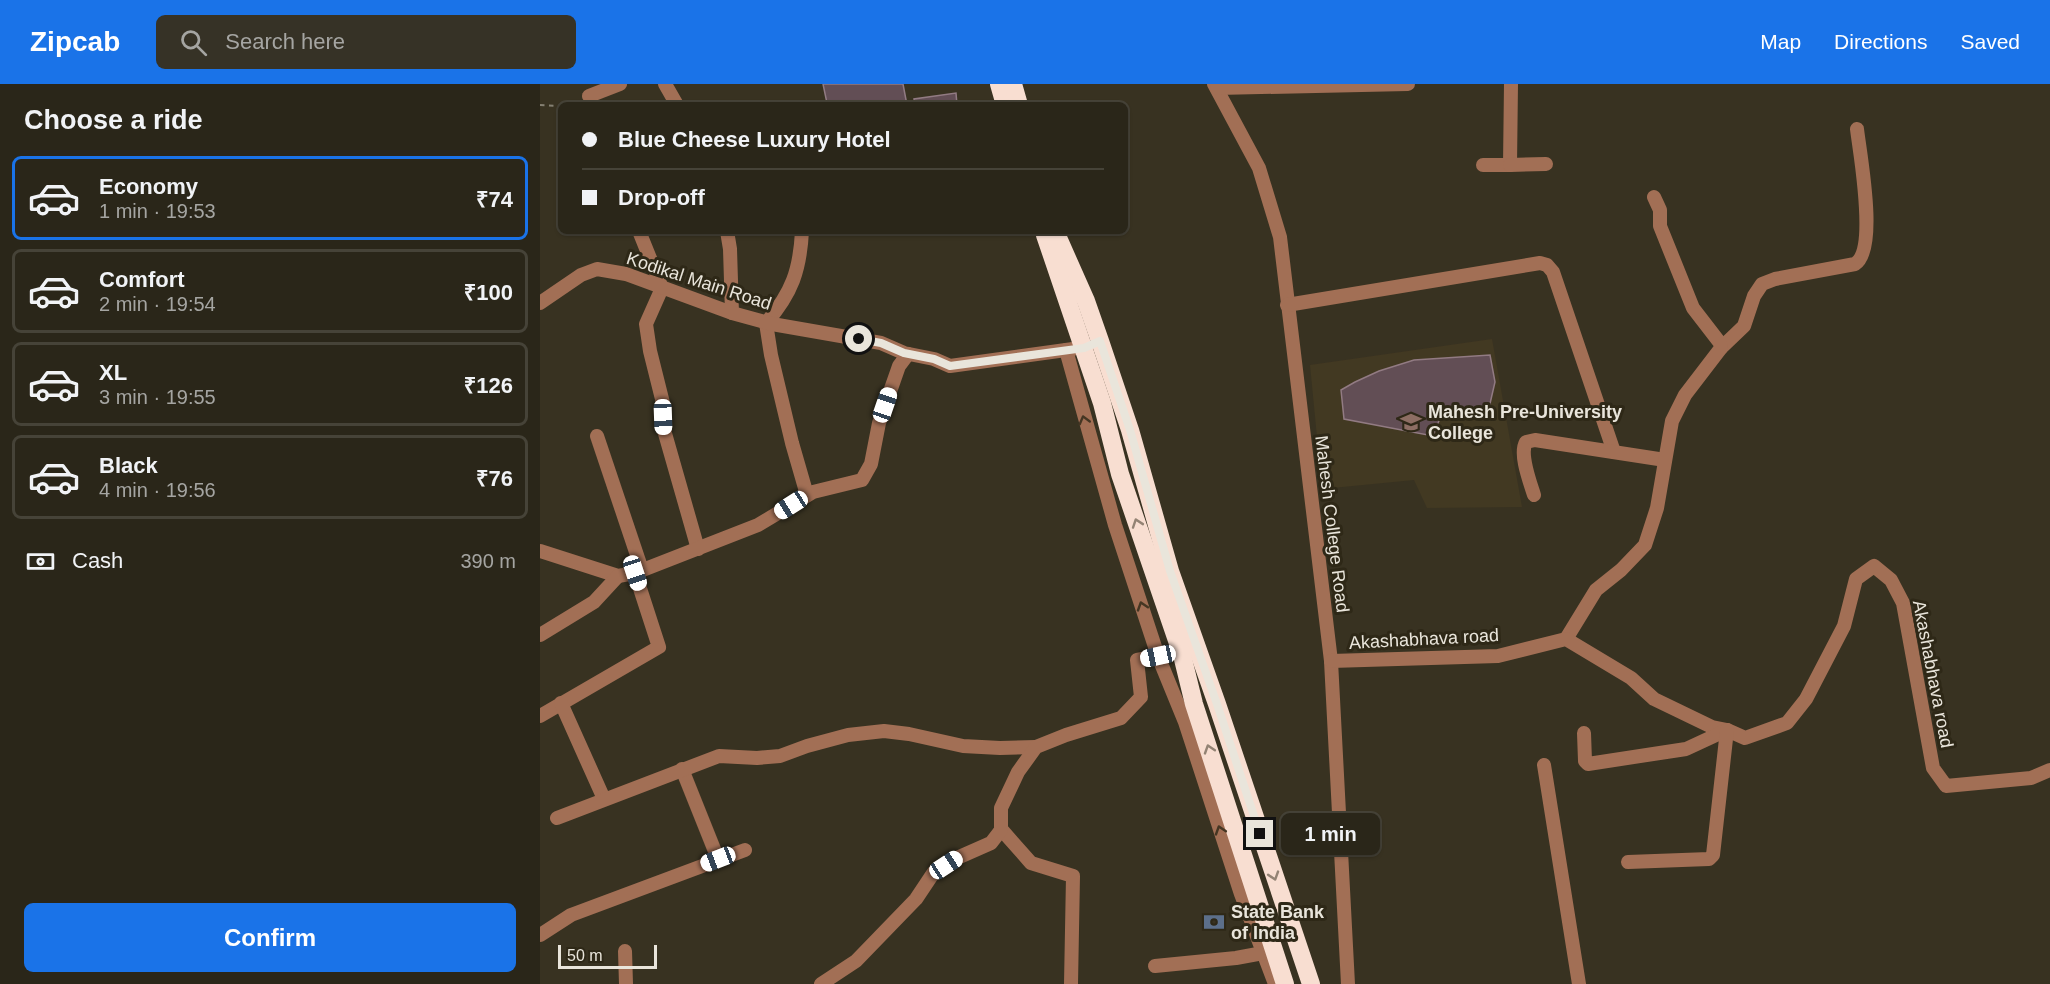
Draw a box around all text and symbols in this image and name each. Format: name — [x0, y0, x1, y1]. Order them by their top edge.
search box — [156, 15, 576, 69]
text: Zipcab — [30, 26, 120, 57]
icon: search — [177, 26, 210, 59]
text: Search here — [225, 29, 345, 54]
text: Map — [1760, 30, 1801, 53]
text: Directions — [1834, 30, 1927, 53]
text: Saved — [1960, 30, 2020, 53]
text: Choose a ride — [24, 105, 203, 135]
text: Blue Cheese Luxury Hotel — [618, 127, 891, 152]
icon: car — [27, 171, 81, 225]
text: Economy — [99, 174, 198, 199]
text: Drop-off — [618, 185, 705, 210]
text: ₹74 — [476, 187, 513, 212]
text: 1 min · 19:53 — [99, 200, 216, 222]
street label: Kodikal Main Road — [624, 248, 774, 314]
icon: car — [27, 264, 81, 318]
text: Comfort — [99, 267, 185, 292]
text: ₹100 — [464, 280, 513, 305]
text: 2 min · 19:54 — [99, 293, 216, 315]
route start — [845, 325, 872, 352]
icon: car — [27, 357, 81, 411]
text: XL — [99, 360, 127, 385]
text: ₹126 — [464, 373, 513, 398]
car — [871, 385, 899, 425]
text: 3 min · 19:55 — [99, 386, 216, 408]
car — [653, 399, 673, 435]
place label: Mahesh Pre-University College — [1428, 402, 1622, 443]
school or university icon: Mahesh Pre-University College — [1399, 410, 1423, 434]
one-way arrow — [1079, 415, 1092, 425]
street label: Mahesh College Road — [1311, 434, 1353, 614]
icon: car — [27, 450, 81, 504]
text: Black — [99, 453, 158, 478]
text: ₹76 — [476, 466, 513, 491]
text: 4 min · 19:56 — [99, 479, 216, 501]
car — [771, 488, 811, 522]
one-way arrow — [1132, 518, 1144, 529]
icon: cash — [24, 545, 57, 578]
text: Cash — [72, 548, 123, 573]
text: 390 m — [460, 550, 516, 572]
car — [621, 553, 649, 593]
street label: Akashabhava road — [1909, 598, 1957, 750]
one-way arrow — [1136, 601, 1149, 612]
street label: Akashabhava road — [1349, 625, 1499, 653]
car — [1139, 643, 1177, 669]
one-way arrow — [1204, 744, 1216, 755]
callout: 1 min — [1281, 813, 1380, 855]
route end — [1246, 820, 1273, 847]
text: 1 min — [1304, 823, 1357, 845]
one-way arrow — [1215, 825, 1228, 836]
car — [698, 844, 738, 874]
car — [926, 848, 966, 882]
one-way arrow — [1266, 870, 1279, 881]
place label: State Bank of India — [1231, 902, 1325, 943]
button: Confirm — [24, 903, 516, 972]
bank icon: State Bank of India — [1202, 910, 1226, 934]
scale bar — [558, 942, 657, 970]
text: 50 m — [567, 947, 603, 964]

